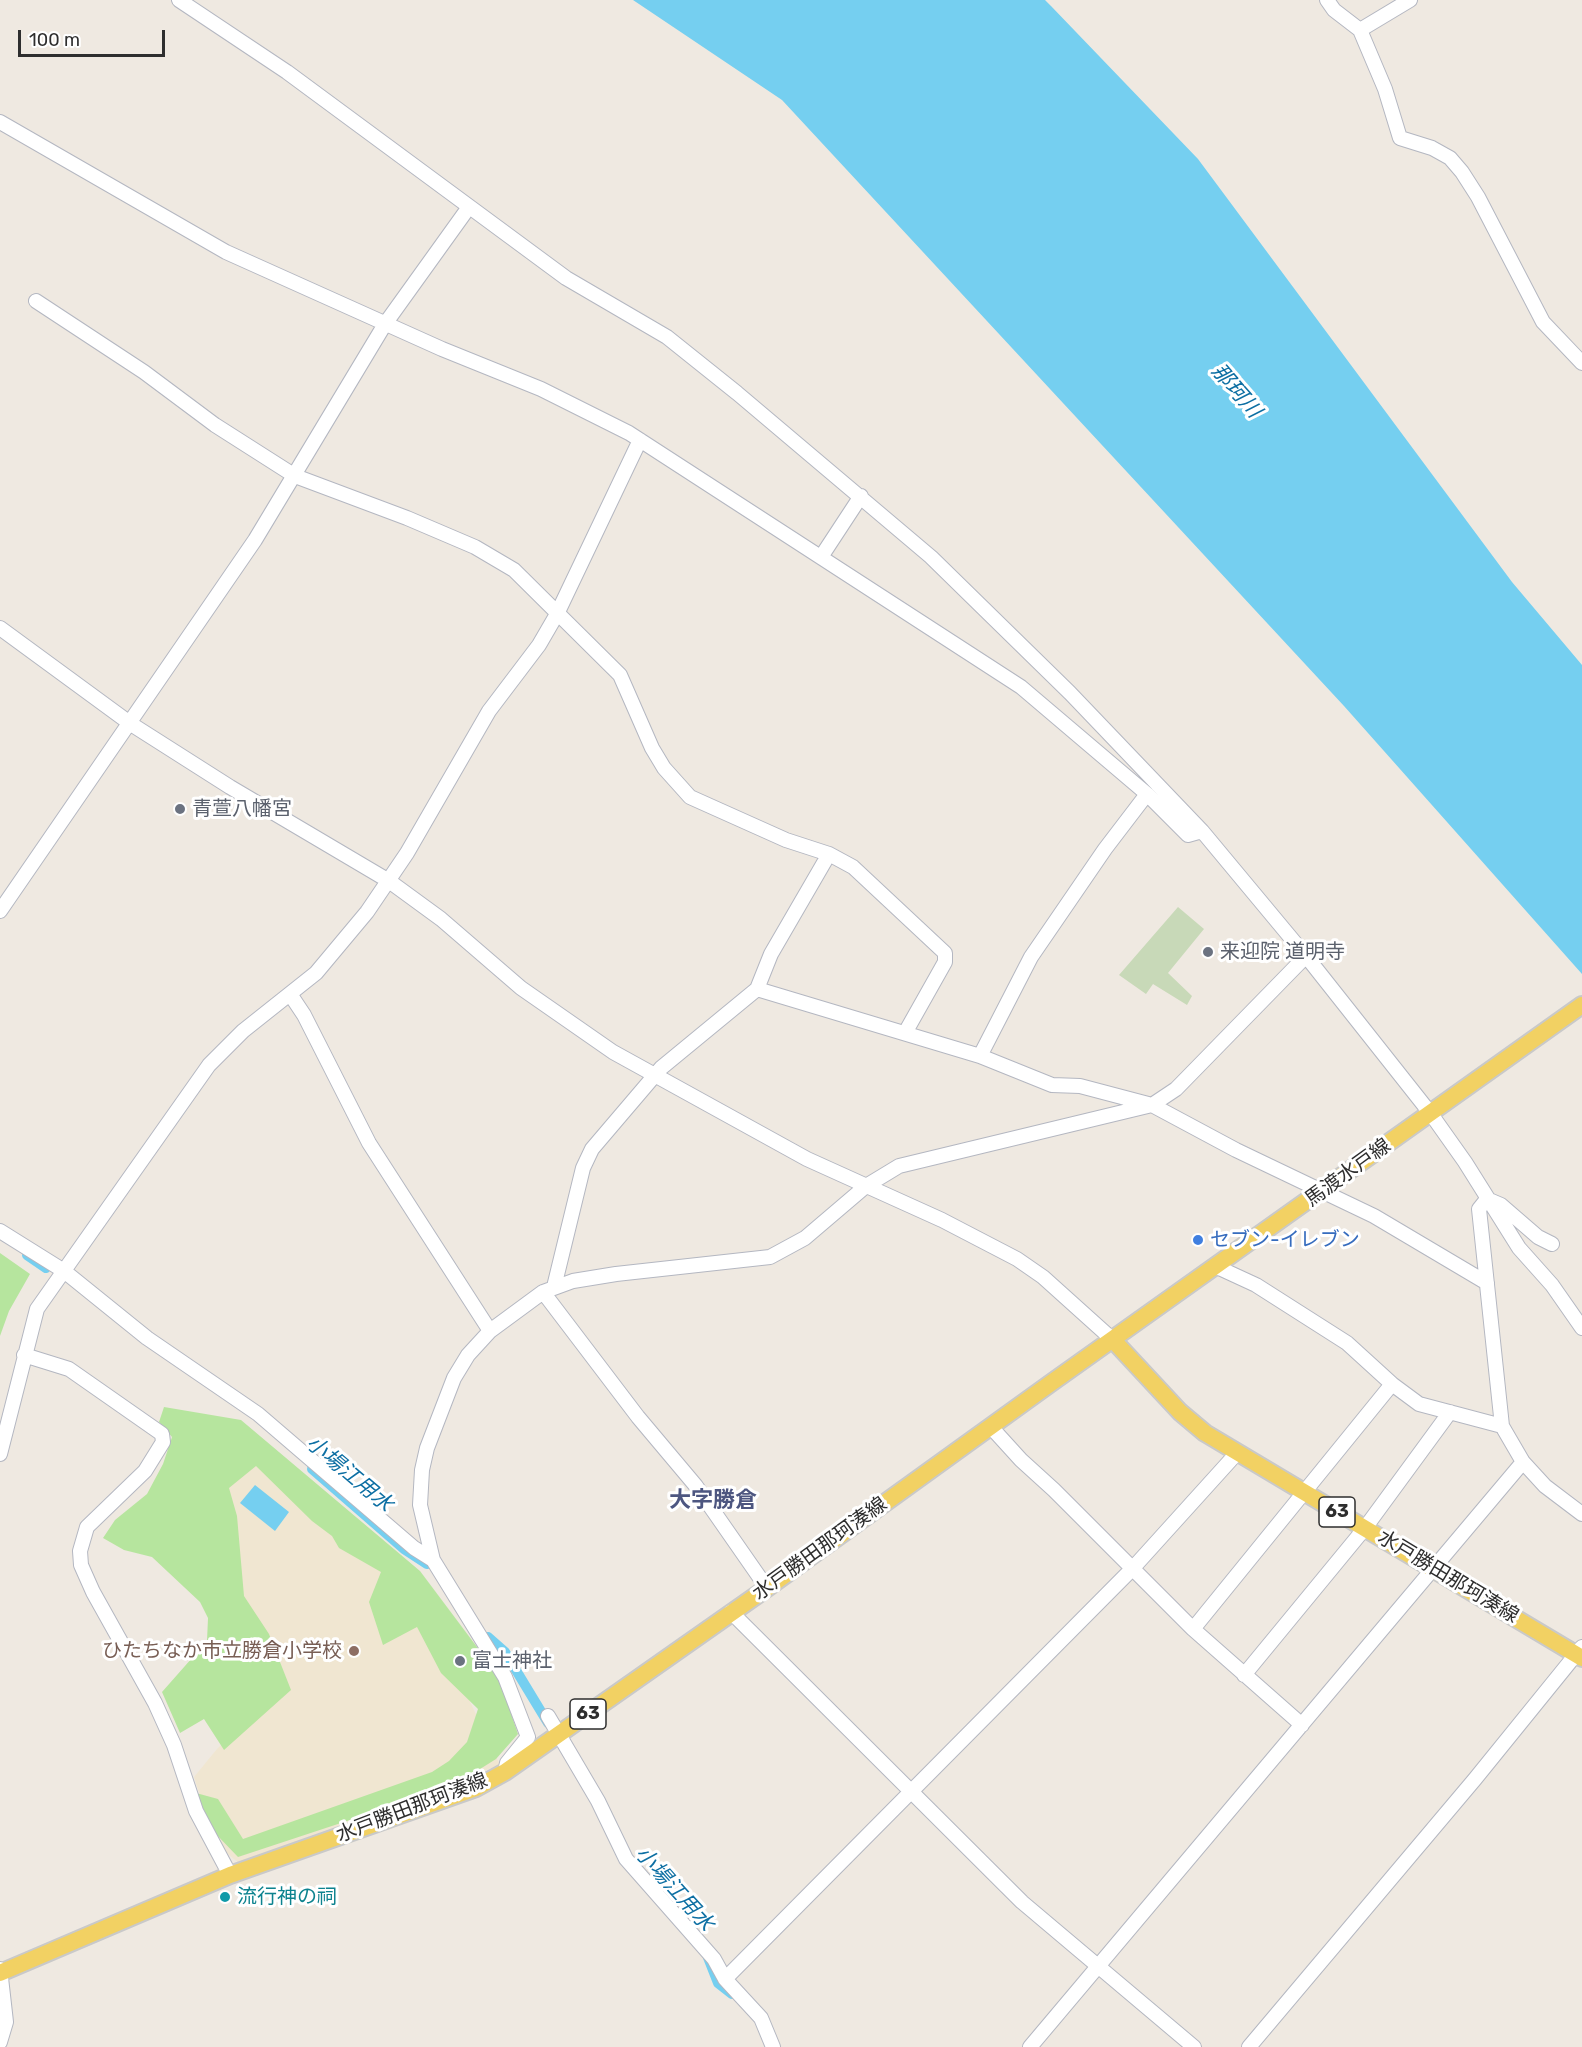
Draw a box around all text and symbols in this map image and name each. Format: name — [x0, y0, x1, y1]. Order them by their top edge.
scale bar — [21, 18, 168, 56]
text: 100 m — [29, 29, 80, 51]
water label: 那珂川 — [1206, 359, 1266, 423]
place label: 青萱八幡宮 — [192, 797, 292, 821]
marker: 青萱八幡宮 — [173, 802, 187, 816]
place label: 来迎院 道明寺 — [1220, 940, 1345, 964]
marker: 来迎院 道明寺 — [1201, 945, 1215, 959]
street label: 馬渡水戸線 — [1300, 1134, 1396, 1212]
place label: セブン-イレブン — [1210, 1228, 1360, 1252]
marker: セブン-イレブン — [1191, 1233, 1205, 1247]
water label: 小場江用水 — [301, 1431, 397, 1517]
district label: 大字勝倉 — [669, 1488, 757, 1514]
street label: 水戸勝田那珂湊線 — [748, 1492, 892, 1606]
road number: 63 — [1319, 1497, 1355, 1527]
street label: 水戸勝田那珂湊線 — [1373, 1526, 1523, 1628]
place label: ひたちなか市立勝倉小学校 — [102, 1639, 342, 1663]
marker: ひたちなか市立勝倉小学校 — [347, 1644, 361, 1658]
place label: 富士神社 — [472, 1649, 552, 1673]
marker: 富士神社 — [453, 1654, 467, 1668]
road number: 63 — [570, 1699, 606, 1729]
street label: 水戸勝田那珂湊線 — [333, 1768, 491, 1848]
water label: 小場江用水 — [630, 1842, 718, 1936]
place label: 流行神の祠 — [237, 1885, 337, 1909]
marker: 流行神の祠 — [218, 1890, 232, 1904]

